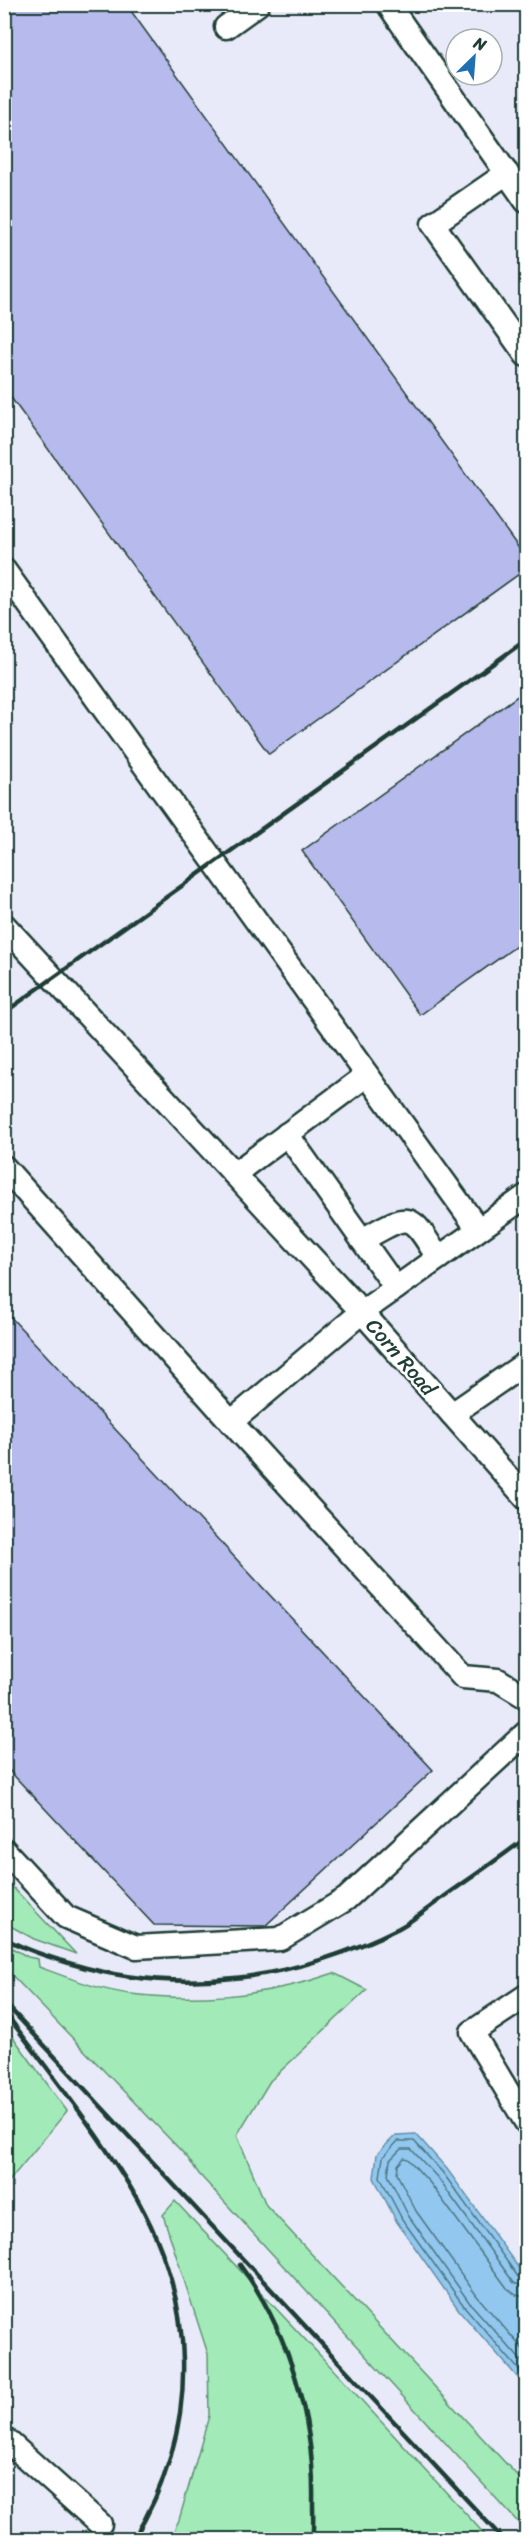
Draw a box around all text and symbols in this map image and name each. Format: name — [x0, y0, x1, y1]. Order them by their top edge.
north arrow — [444, 27, 504, 87]
text: N — [468, 28, 492, 60]
street label: Corn Road — [356, 1309, 448, 1406]

